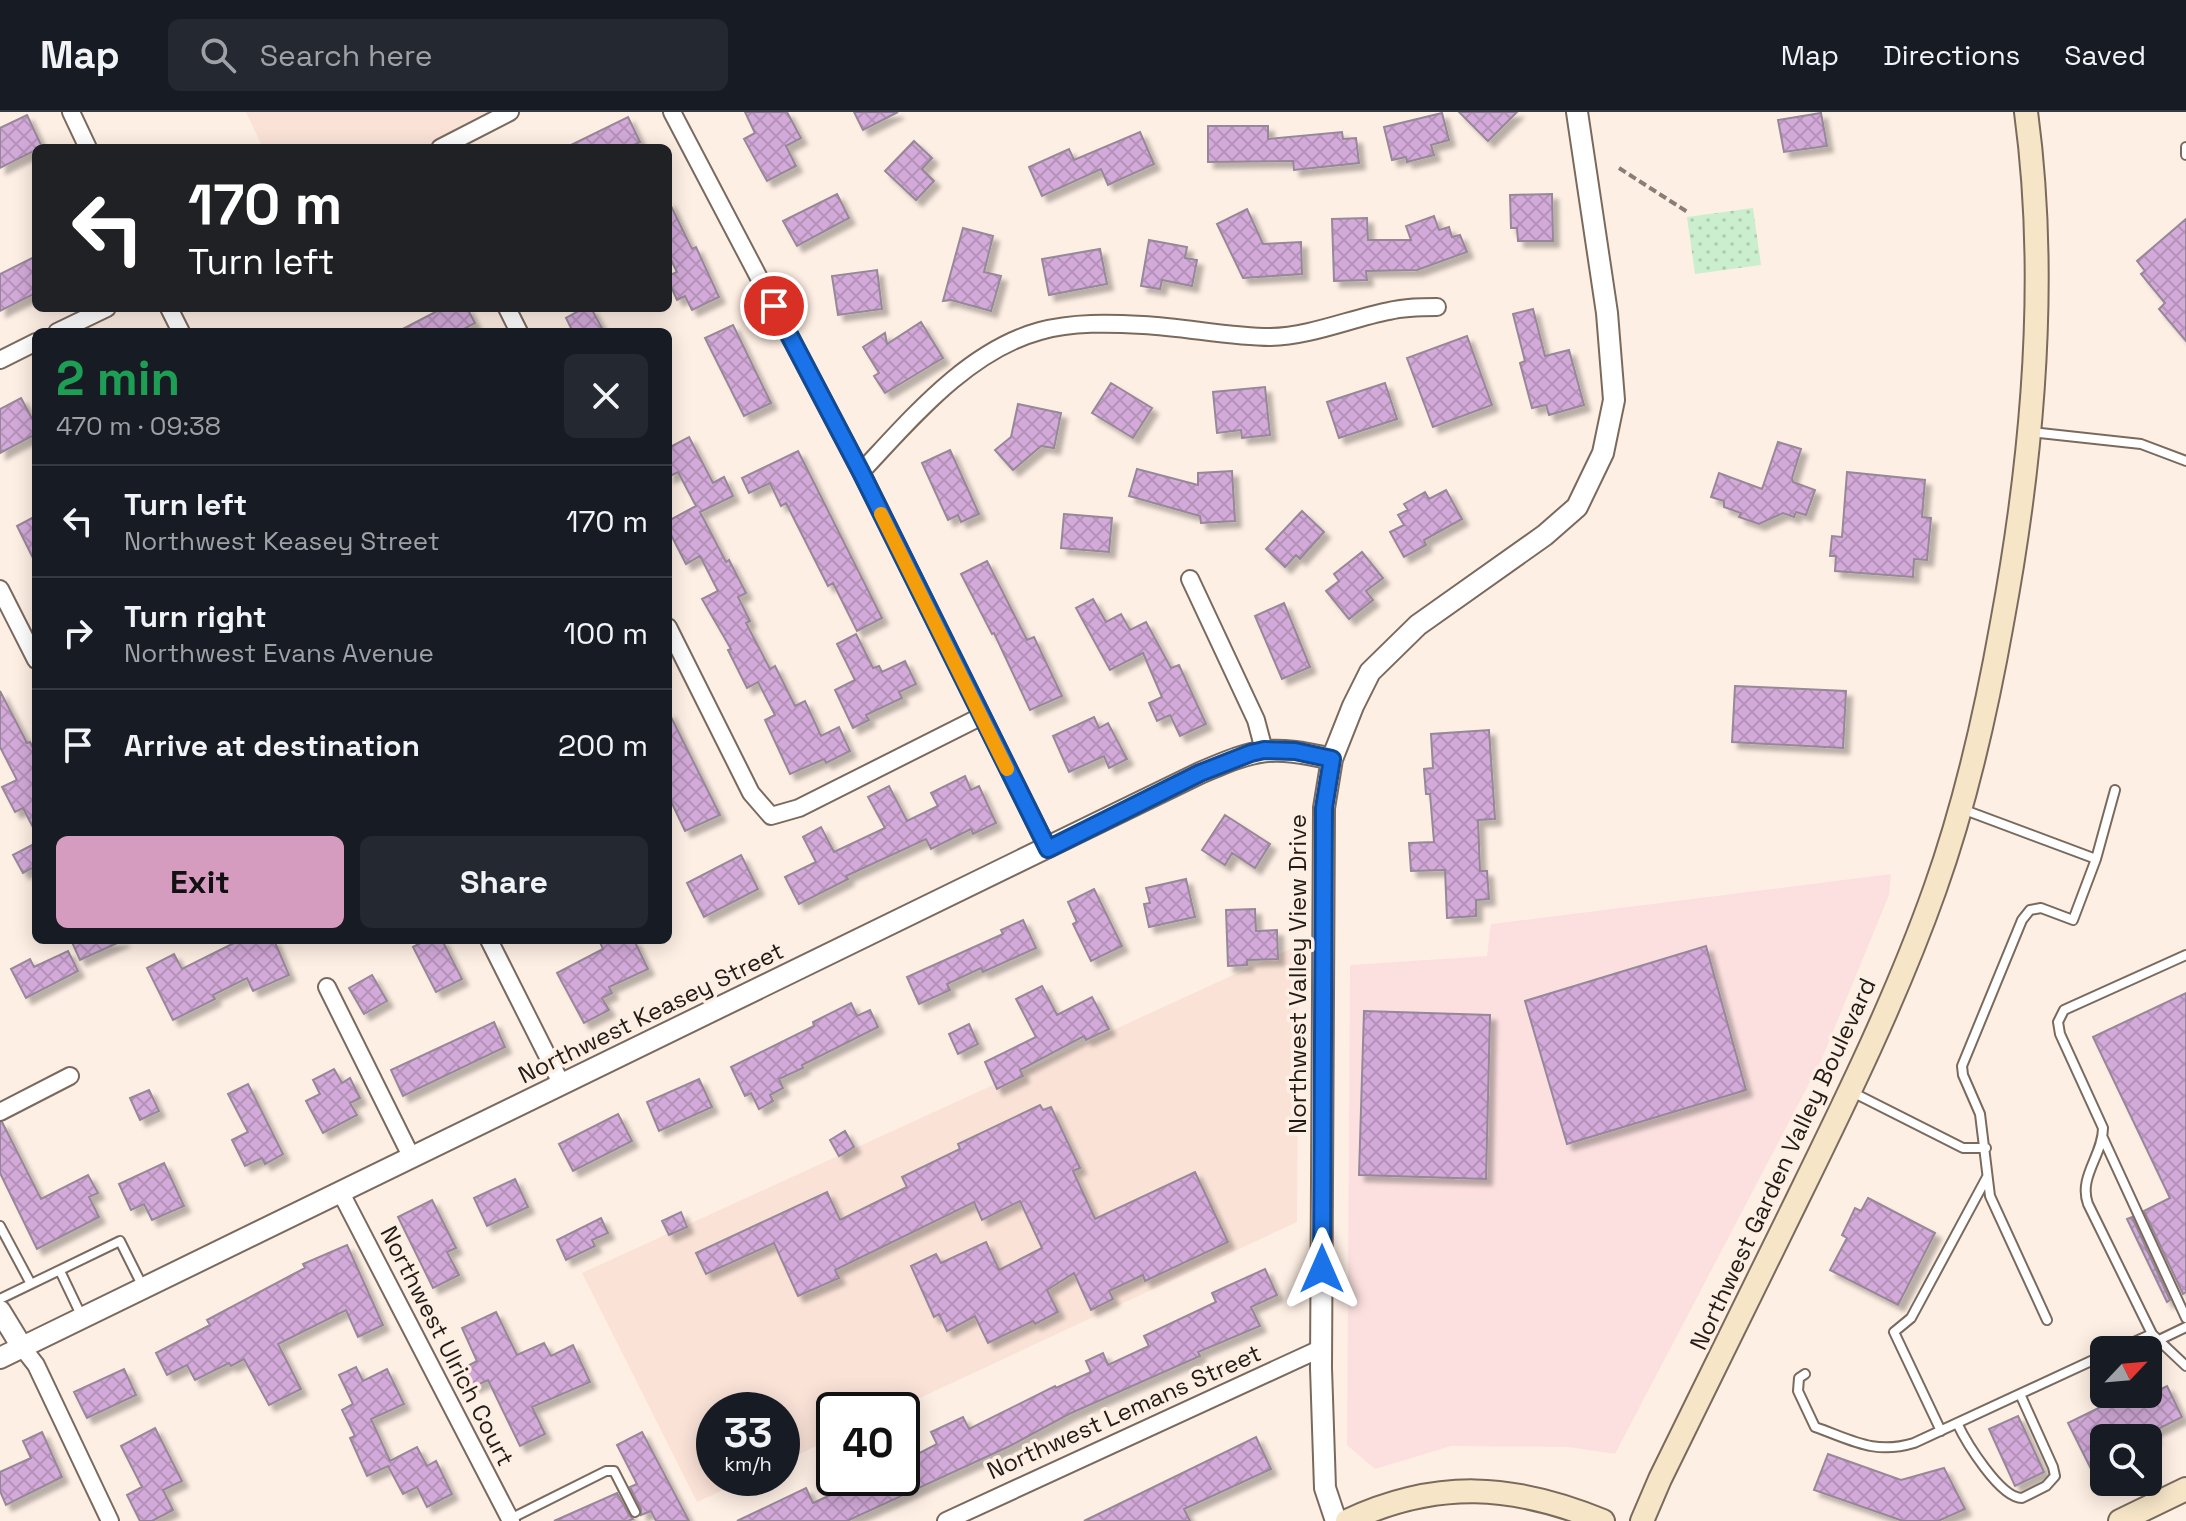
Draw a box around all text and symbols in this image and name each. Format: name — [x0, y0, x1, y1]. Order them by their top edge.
search box — [168, 19, 728, 91]
text: Map — [40, 31, 120, 79]
icon: search — [196, 33, 240, 77]
text: Search here — [260, 36, 433, 75]
text: Map — [1781, 37, 1839, 73]
text: Directions — [1883, 37, 2020, 73]
text: Saved — [2064, 37, 2146, 73]
text: 170 m — [188, 169, 342, 240]
icon: left — [56, 176, 160, 280]
text: Turn left — [188, 239, 335, 285]
pin — [740, 272, 808, 340]
icon: arrive — [752, 284, 796, 328]
text: 2 min — [56, 348, 180, 409]
button: close — [564, 354, 648, 438]
text: 470 m · 09:38 — [56, 409, 221, 443]
text: Turn left — [124, 485, 247, 524]
icon: left — [56, 499, 100, 543]
text: 170 m — [566, 502, 648, 541]
text: Northwest Keasey Street — [124, 524, 440, 558]
text: Turn right — [124, 597, 267, 636]
icon: right — [56, 611, 100, 655]
text: 100 m — [563, 614, 648, 653]
text: Northwest Evans Avenue — [124, 636, 434, 670]
icon: arrive — [56, 723, 100, 767]
text: Arrive at destination — [124, 726, 420, 765]
text: 200 m — [558, 726, 648, 765]
street label: Northwest Valley View Drive — [1282, 814, 1313, 1134]
button: Exit — [56, 836, 344, 928]
button: Share — [360, 836, 648, 928]
street label: Northwest Keasey Street — [513, 935, 789, 1090]
street label: Northwest Garden Valley Boulevard — [1683, 973, 1883, 1355]
street label: Northwest Ulrich Court — [373, 1221, 521, 1471]
position arrow — [1280, 1227, 1364, 1311]
north arrow — [2090, 1336, 2162, 1408]
map controls — [2090, 1336, 2162, 1496]
street label: Northwest Lemans Street — [982, 1337, 1266, 1486]
speed limit sign: 40 — [816, 1392, 920, 1496]
text: 33 — [724, 1408, 772, 1459]
button: search — [2090, 1424, 2162, 1496]
text: km/h — [724, 1451, 772, 1477]

